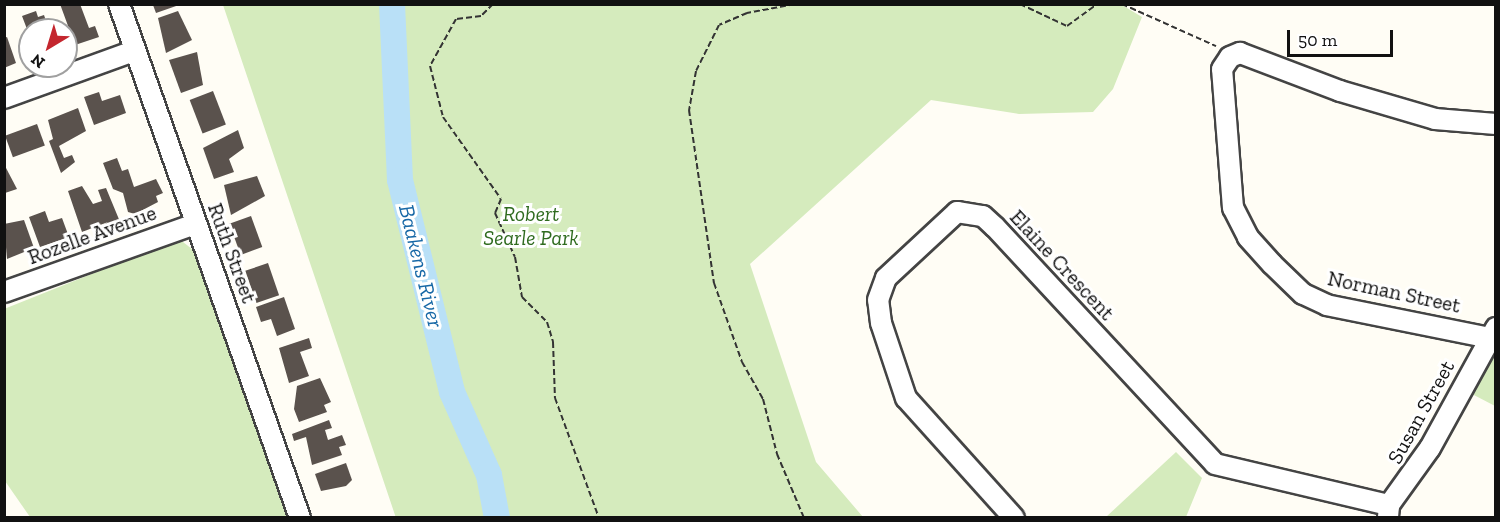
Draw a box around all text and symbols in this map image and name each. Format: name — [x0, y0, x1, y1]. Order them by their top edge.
north arrow — [18, 18, 78, 78]
scale bar — [1290, 18, 1396, 56]
text: 50 m — [1298, 29, 1337, 51]
text: N — [27, 50, 48, 72]
street label: Rozelle Avenue — [24, 200, 160, 270]
street label: Ruth Street — [202, 200, 262, 306]
park label: Robert Searle Park — [483, 201, 579, 251]
water label: Baakens River — [393, 202, 449, 330]
street label: Elaine Crescent — [1005, 205, 1119, 325]
street label: Norman Street — [1325, 266, 1463, 318]
street label: Susan Street — [1382, 356, 1460, 468]

